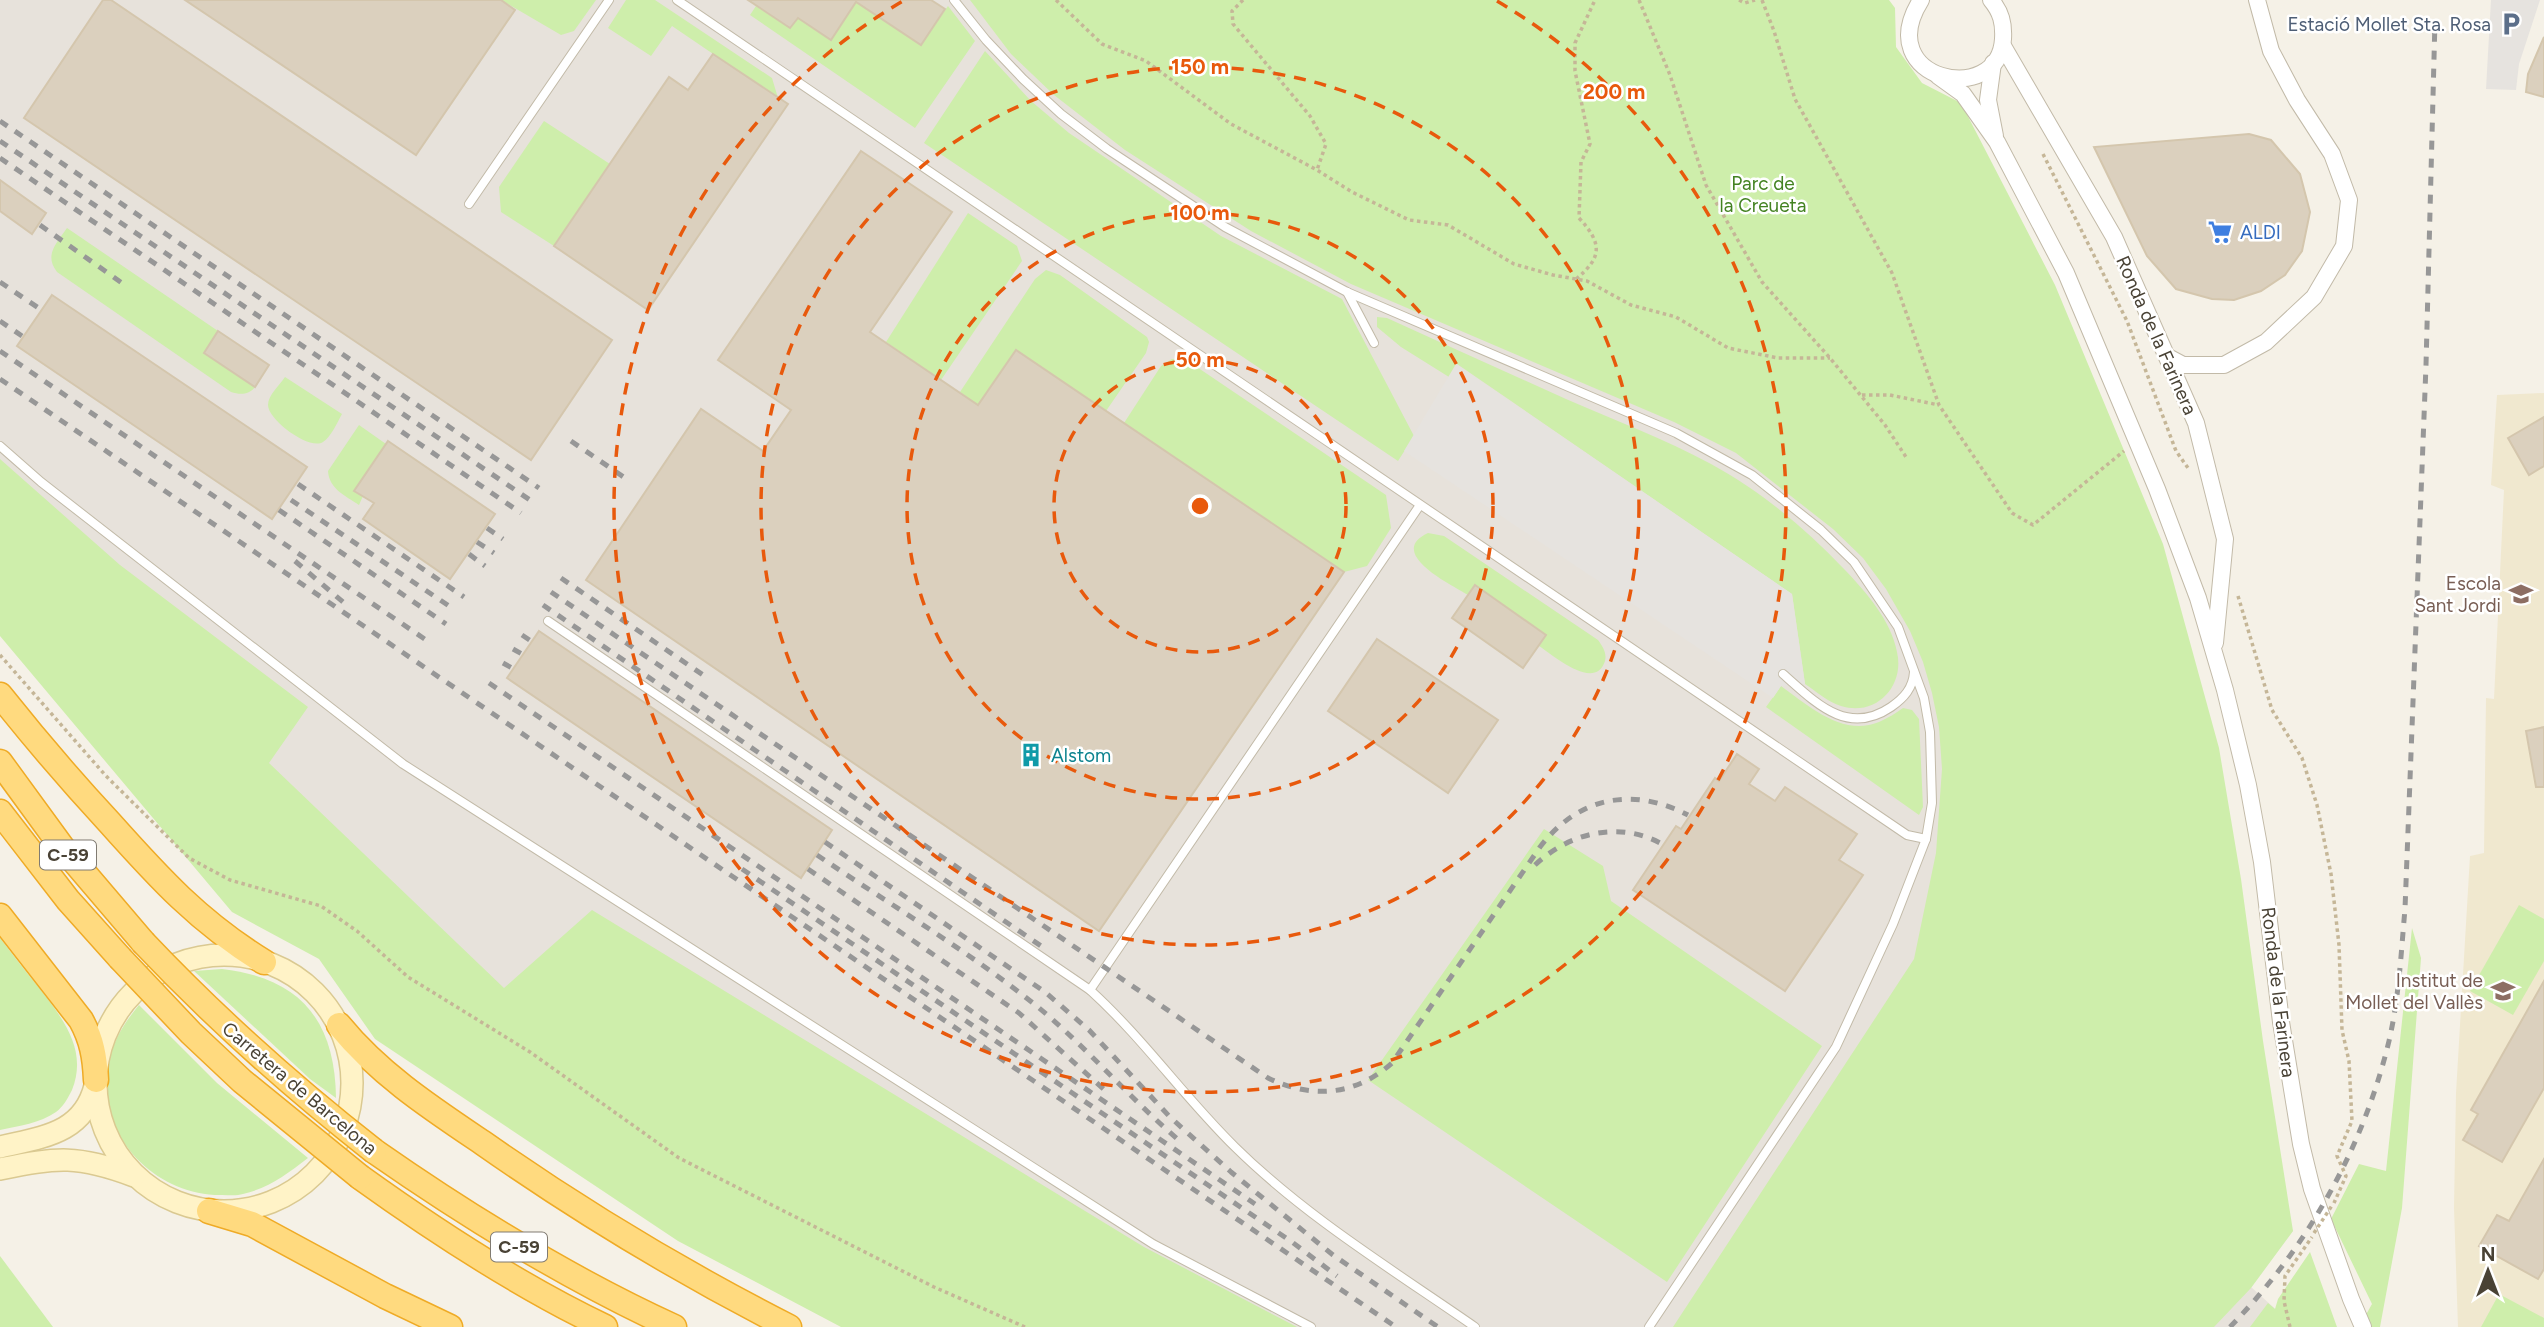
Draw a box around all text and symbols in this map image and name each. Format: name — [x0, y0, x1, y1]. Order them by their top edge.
parking icon: Estació Mollet Sta. Rosa — [2497, 10, 2525, 38]
place label: Estació Mollet Sta. Rosa — [2287, 13, 2491, 36]
text: 150 m — [1171, 54, 1229, 79]
text: 200 m — [1583, 79, 1645, 104]
park label: Parc de la Creueta — [1720, 172, 1806, 217]
text: 100 m — [1170, 200, 1230, 225]
supermarket icon: ALDI — [2206, 218, 2234, 246]
place label: ALDI — [2240, 221, 2281, 244]
street label: Ronda de la Farinera — [2111, 252, 2202, 418]
text: 50 m — [1175, 347, 1225, 372]
centre of rings — [1188, 494, 1212, 518]
place label: Escola Sant Jordi — [2414, 572, 2501, 617]
school or university icon: Escola Sant Jordi — [2507, 580, 2535, 608]
building icon: Alstom — [1017, 741, 1045, 769]
place label: Alstom — [1051, 744, 1111, 767]
road number: C-59 — [40, 840, 96, 870]
street label: Ronda de la Farinera — [2257, 905, 2300, 1079]
place label: Institut de Mollet del Vallès — [2345, 969, 2483, 1014]
school or university icon: Institut de Mollet del Vallès — [2489, 977, 2517, 1005]
street label: Carretera de Barcelona — [218, 1017, 382, 1160]
road number: C-59 — [491, 1232, 547, 1262]
north arrow — [2453, 1236, 2523, 1306]
text: N — [2481, 1243, 2495, 1266]

